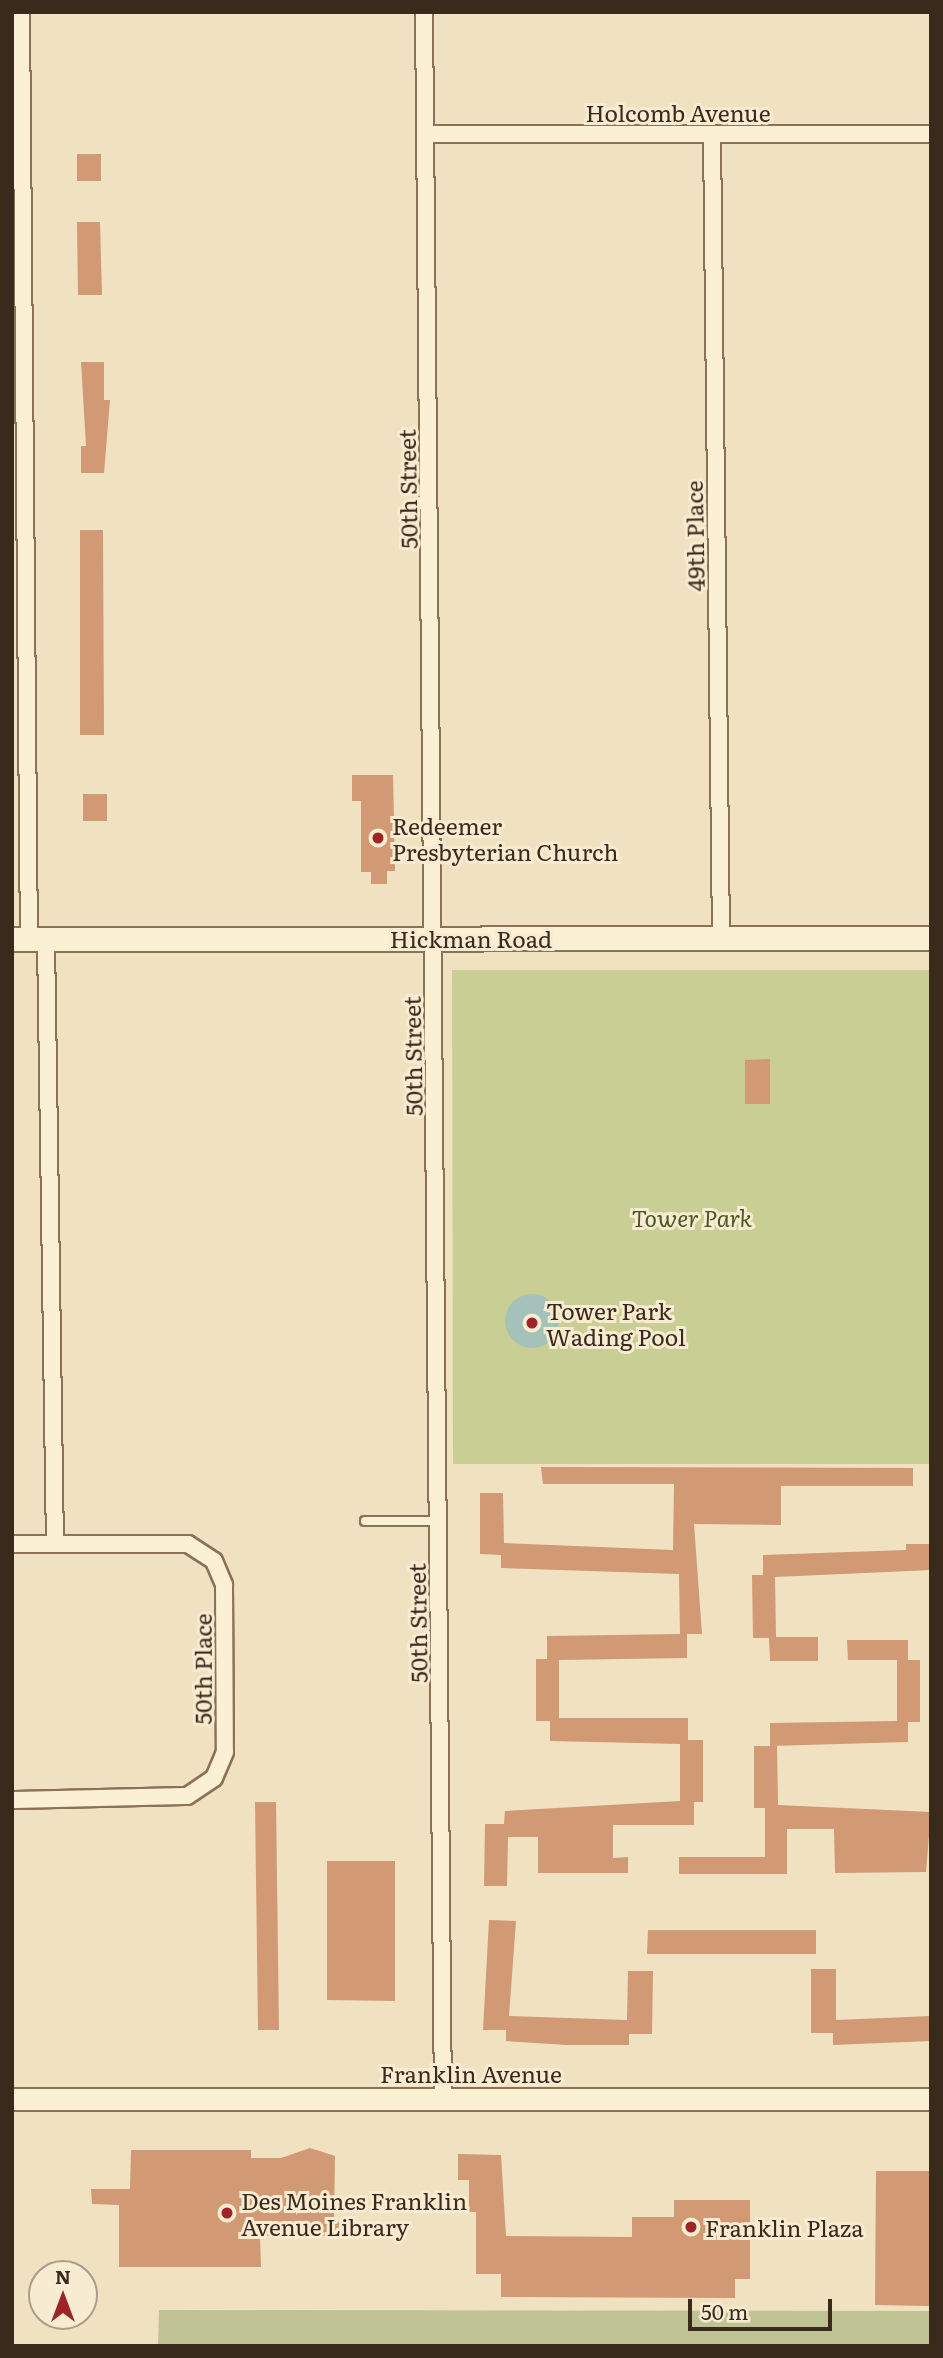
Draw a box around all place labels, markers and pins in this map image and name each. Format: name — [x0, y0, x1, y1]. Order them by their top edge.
place label: Redeemer Presbyterian Church — [392, 811, 619, 865]
marker: Redeemer Presbyterian Church — [370, 830, 386, 846]
place label: Tower Park Wading Pool — [546, 1296, 686, 1350]
marker: Tower Park Wading Pool — [524, 1315, 540, 1331]
place label: Des Moines Franklin Avenue Library — [241, 2186, 467, 2240]
marker: Des Moines Franklin Avenue Library — [219, 2205, 235, 2221]
place label: Franklin Plaza — [705, 2213, 864, 2241]
marker: Franklin Plaza — [683, 2219, 699, 2235]

